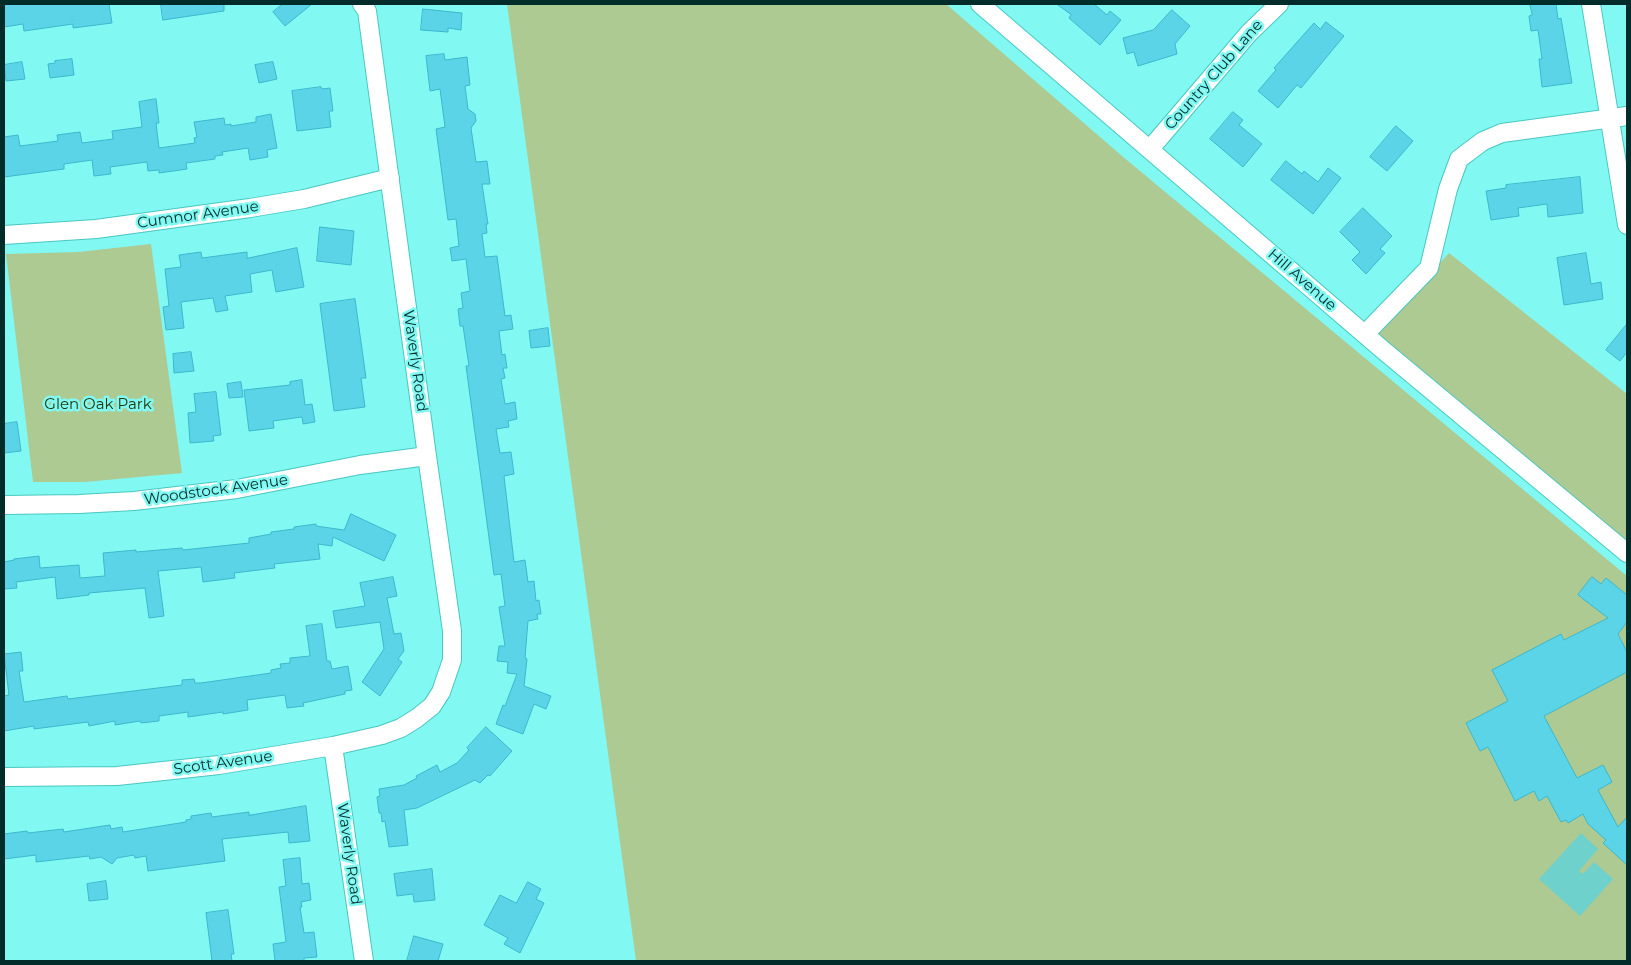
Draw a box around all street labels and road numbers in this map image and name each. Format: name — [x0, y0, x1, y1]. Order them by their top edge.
street label: Country Club Lane — [1161, 16, 1267, 134]
street label: Cumnor Avenue — [136, 198, 260, 232]
street label: Hill Avenue — [1264, 245, 1340, 315]
street label: Waverly Road — [399, 309, 431, 413]
street label: Woodstock Avenue — [143, 471, 289, 509]
street label: Scott Avenue — [173, 747, 273, 779]
street label: Waverly Road — [333, 802, 365, 906]

